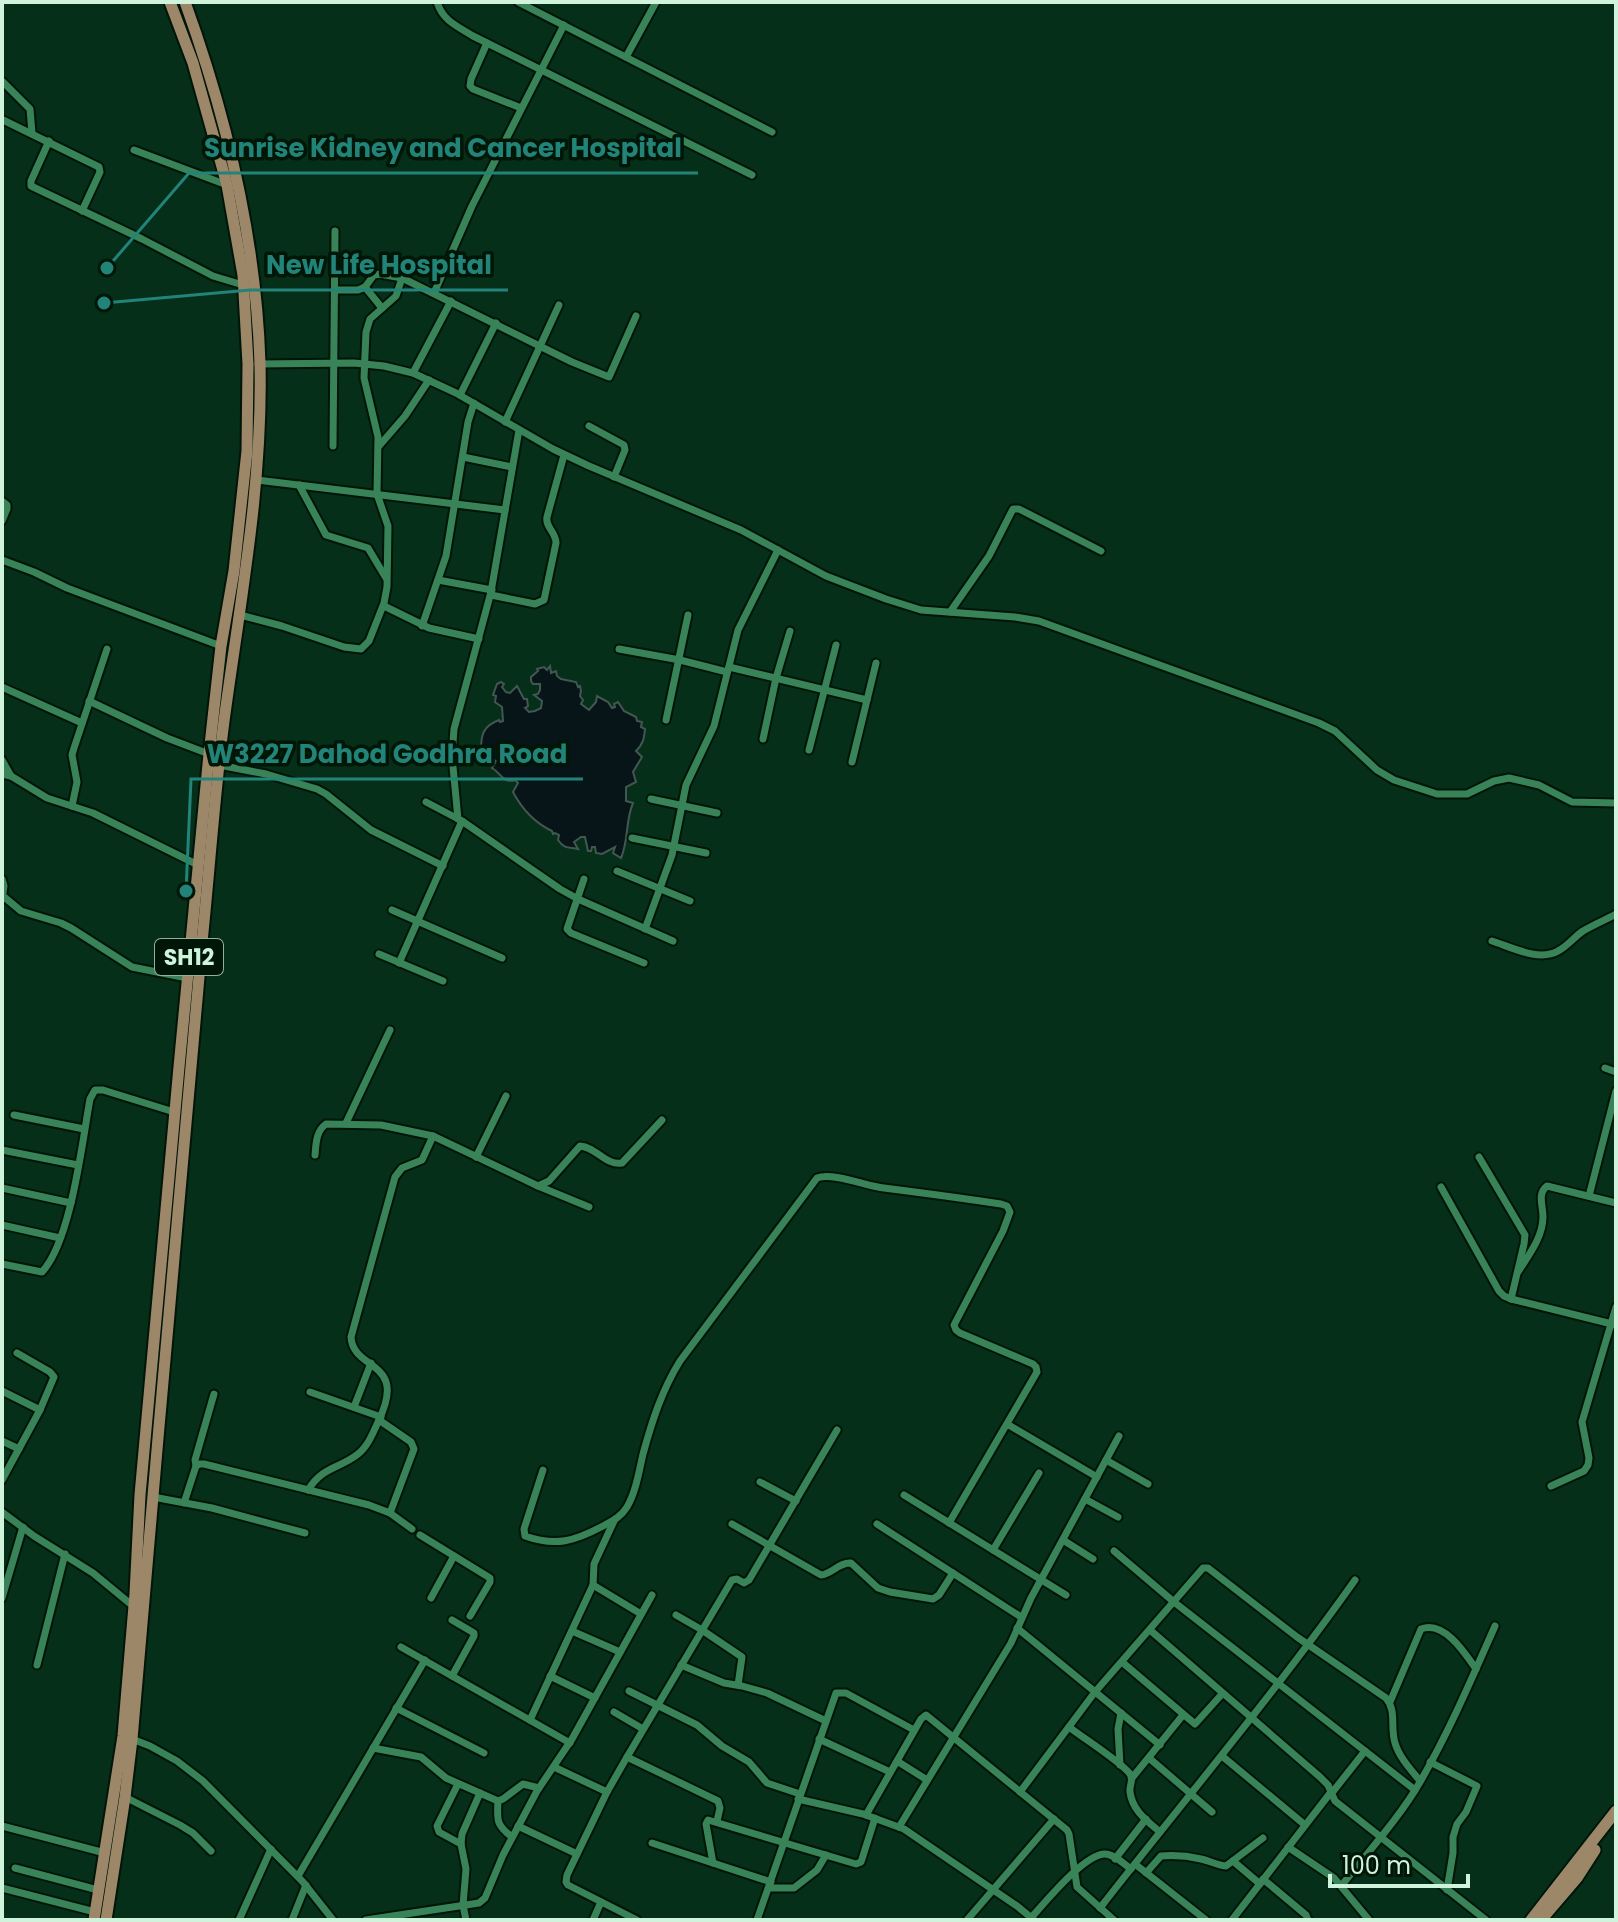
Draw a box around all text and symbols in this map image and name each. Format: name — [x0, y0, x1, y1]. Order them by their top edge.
callout: Sunrise Kidney and Cancer Hospital — [189, 123, 698, 173]
text: Sunrise Kidney and Cancer Hospital — [204, 130, 682, 166]
callout: New Life Hospital — [250, 240, 508, 290]
text: New Life Hospital — [266, 247, 492, 283]
callout: W3227 Dahod Godhra Road — [191, 729, 583, 779]
text: W3227 Dahod Godhra Road — [207, 736, 567, 772]
road number: SH12 — [155, 939, 223, 975]
scale bar — [1330, 1838, 1468, 1888]
text: 100 m — [1342, 1849, 1411, 1882]

